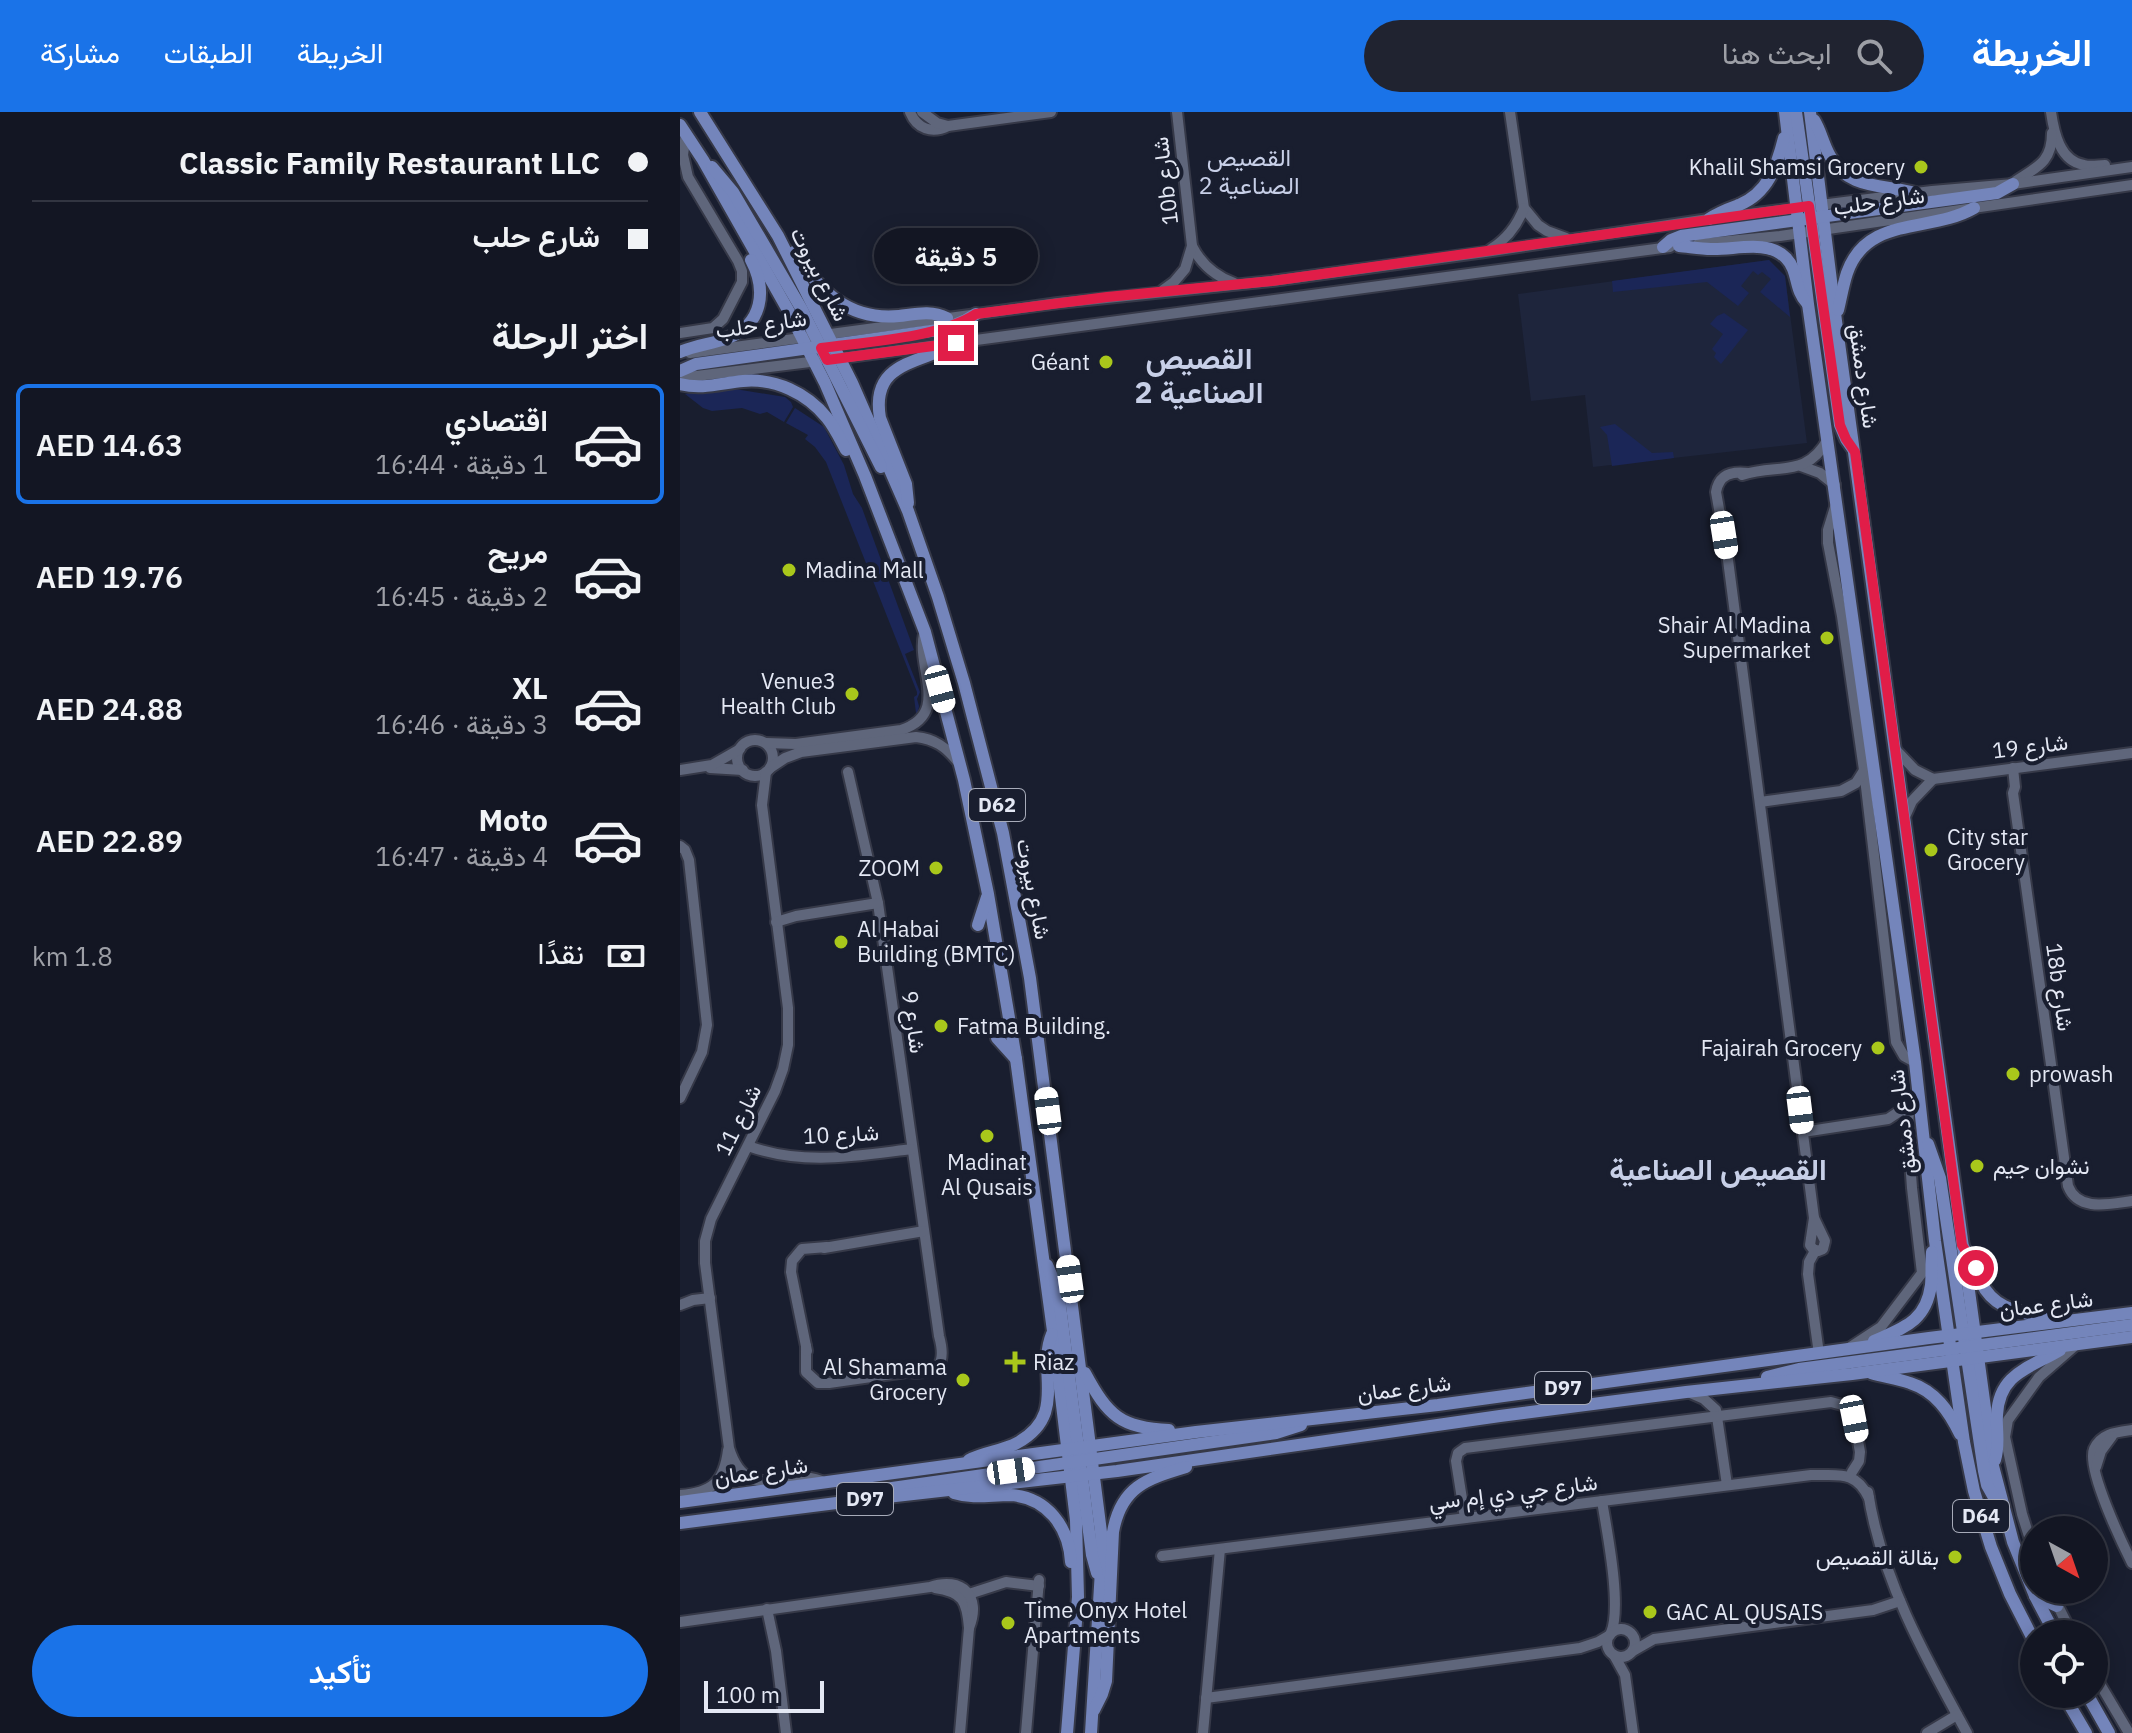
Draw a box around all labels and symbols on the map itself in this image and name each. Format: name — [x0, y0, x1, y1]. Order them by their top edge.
street label: 10b شارع — [1145, 135, 1185, 227]
district label: القصيص الصناعية 2 — [1198, 141, 1300, 201]
place label: Khalil Shamsi Grocery — [1689, 152, 1905, 181]
marker: Khalil Shamsi Grocery — [1912, 158, 1930, 176]
street label: شارع حلب — [1832, 180, 1926, 222]
street label: شارع بيروت — [784, 222, 856, 326]
callout: 5 دقيقة — [874, 227, 1038, 283]
street label: شارع حلب — [714, 303, 808, 345]
street label: شارع دمشق — [1842, 322, 1886, 430]
route end — [938, 325, 974, 361]
district label: القصيص الصناعية 2 — [1135, 338, 1263, 411]
place label: Géant — [1031, 347, 1090, 376]
marker: Géant — [1097, 353, 1115, 371]
car — [1708, 509, 1740, 561]
place label: Madina Mall — [805, 555, 924, 584]
marker: Madina Mall — [780, 561, 798, 579]
place label: Shair Al Madina Supermarket — [1658, 610, 1811, 664]
marker: Shair Al Madina Supermarket — [1818, 629, 1836, 647]
car — [922, 663, 958, 715]
place label: Venue3 Health Club — [720, 666, 836, 720]
marker: Venue3 Health Club — [843, 685, 861, 703]
street label: شارع 19 — [1991, 726, 2069, 766]
road number: D62 — [969, 789, 1025, 821]
place label: City star Grocery — [1947, 822, 2028, 876]
street label: شارع بيروت — [1010, 836, 1058, 942]
marker: City star Grocery — [1922, 841, 1940, 859]
place label: ZOOM — [859, 853, 920, 882]
marker: ZOOM — [927, 859, 945, 877]
place label: Al Habai Building (BMTC) — [857, 914, 1016, 968]
marker: Al Habai Building (BMTC) — [832, 933, 850, 951]
street label: 18b شارع — [2039, 941, 2081, 1033]
street label: شارع 9 — [895, 989, 933, 1055]
place label: Fatma Building. — [957, 1011, 1111, 1040]
marker: Fatma Building. — [932, 1017, 950, 1035]
place label: Fajairah Grocery — [1701, 1033, 1862, 1062]
marker: Fajairah Grocery — [1869, 1039, 1887, 1057]
place label: prowash — [2029, 1059, 2114, 1088]
marker: prowash — [2004, 1065, 2022, 1083]
street label: شارع دمشق — [1881, 1068, 1923, 1176]
street label: شارع 11 — [708, 1079, 768, 1161]
car — [1785, 1085, 1815, 1135]
car — [1033, 1086, 1063, 1136]
street label: شارع 10 — [802, 1117, 880, 1151]
marker: Madinat Al Qusais — [978, 1127, 996, 1145]
place label: Madinat Al Qusais — [941, 1147, 1033, 1201]
district label: القصيص الصناعية — [1609, 1149, 1827, 1188]
place label: نشوان جيم — [1993, 1151, 2089, 1181]
marker: نشوان جيم — [1968, 1157, 1986, 1175]
route start — [1958, 1250, 1994, 1286]
car — [1055, 1254, 1085, 1304]
street label: شارع عمان — [1997, 1283, 2095, 1325]
place label: Riaz — [1033, 1347, 1075, 1376]
marker: Riaz — [1004, 1351, 1026, 1373]
place label: Al Shamama Grocery — [823, 1352, 947, 1406]
street label: شارع عمان — [1355, 1367, 1453, 1409]
marker: Al Shamama Grocery — [954, 1371, 972, 1389]
road number: D97 — [1535, 1372, 1591, 1404]
car — [1838, 1393, 1870, 1445]
street label: شارع عمان — [712, 1450, 810, 1492]
car — [986, 1456, 1036, 1486]
street label: شارع جي دي إم سي — [1427, 1467, 1600, 1521]
road number: D97 — [837, 1483, 893, 1515]
road number: D64 — [1953, 1500, 2009, 1532]
north arrow — [2020, 1516, 2108, 1604]
place label: بقالة القصيص — [1816, 1542, 1939, 1571]
marker: بقالة القصيص — [1946, 1548, 1964, 1566]
place label: Time Onyx Hotel Apartments — [1024, 1595, 1187, 1649]
place label: GAC AL QUSAIS — [1666, 1597, 1823, 1626]
marker: GAC AL QUSAIS — [1641, 1603, 1659, 1621]
marker: Time Onyx Hotel Apartments — [999, 1614, 1017, 1632]
scale bar — [704, 1677, 824, 1713]

